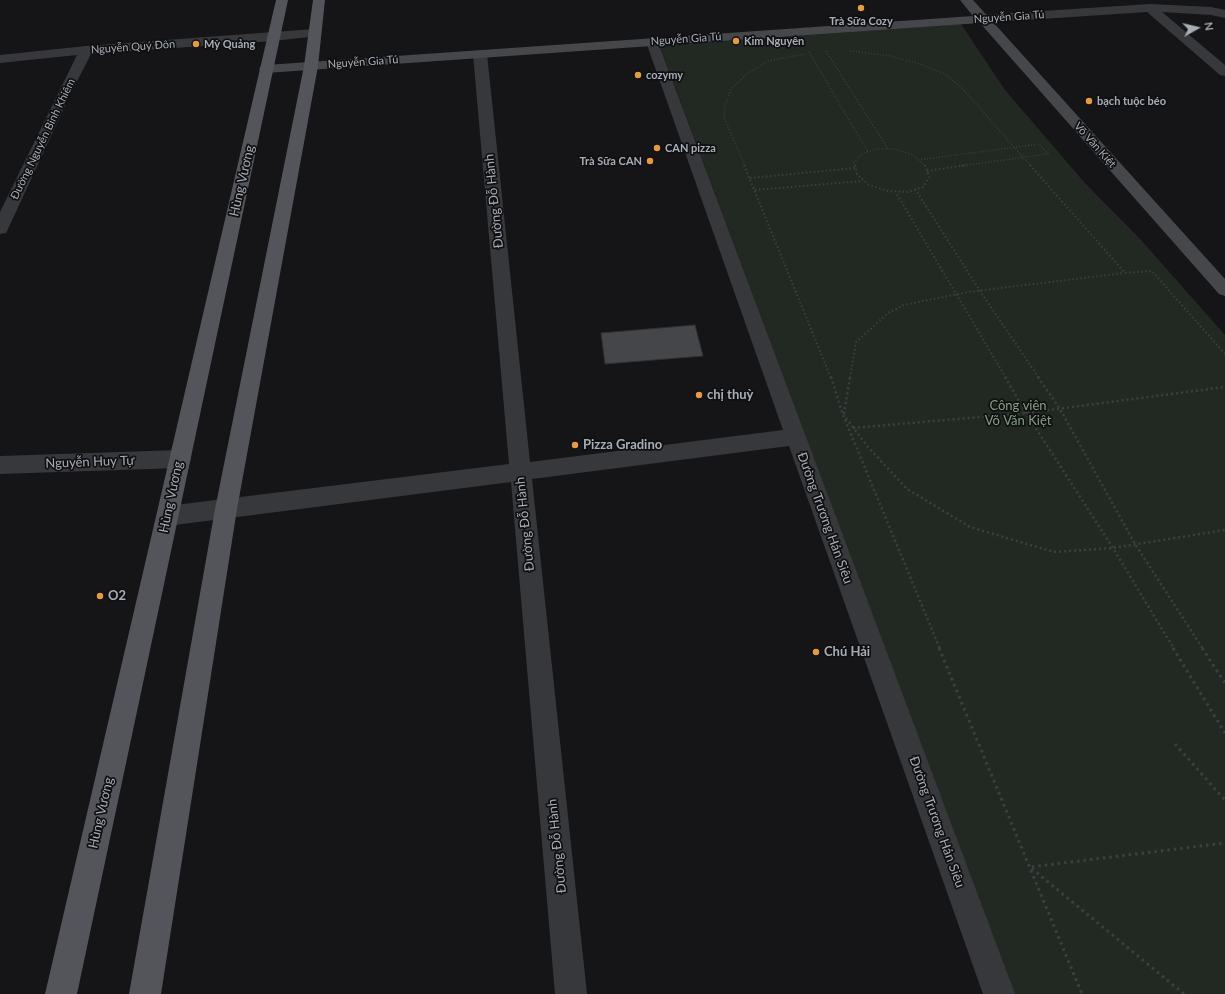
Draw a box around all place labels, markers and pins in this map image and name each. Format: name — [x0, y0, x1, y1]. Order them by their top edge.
marker: Trà Sữa Cozy — [856, 3, 866, 13]
place label: Trà Sữa Cozy — [829, 14, 893, 28]
place label: Kim Nguyên — [744, 34, 804, 48]
marker: Kim Nguyên — [731, 36, 741, 46]
place label: Mỳ Quảng — [204, 37, 255, 51]
marker: Mỳ Quảng — [191, 39, 201, 49]
place label: cozymy — [646, 68, 683, 82]
marker: cozymy — [633, 70, 643, 80]
place label: bạch tuộc béo — [1097, 94, 1166, 108]
marker: bạch tuộc béo — [1084, 96, 1094, 106]
place label: CAN pizza — [665, 141, 716, 155]
marker: CAN pizza — [652, 143, 662, 153]
place label: Trà Sữa CAN — [579, 154, 642, 168]
marker: Trà Sữa CAN — [645, 156, 655, 166]
place label: chị thuỳ — [707, 387, 753, 403]
marker: chị thuỳ — [694, 390, 704, 400]
place label: Pizza Gradino — [583, 437, 662, 453]
marker: Pizza Gradino — [570, 440, 580, 450]
place label: O2 — [108, 588, 126, 604]
marker: O2 — [95, 591, 105, 601]
place label: Chú Hải — [824, 644, 870, 660]
marker: Chú Hải — [811, 647, 821, 657]

